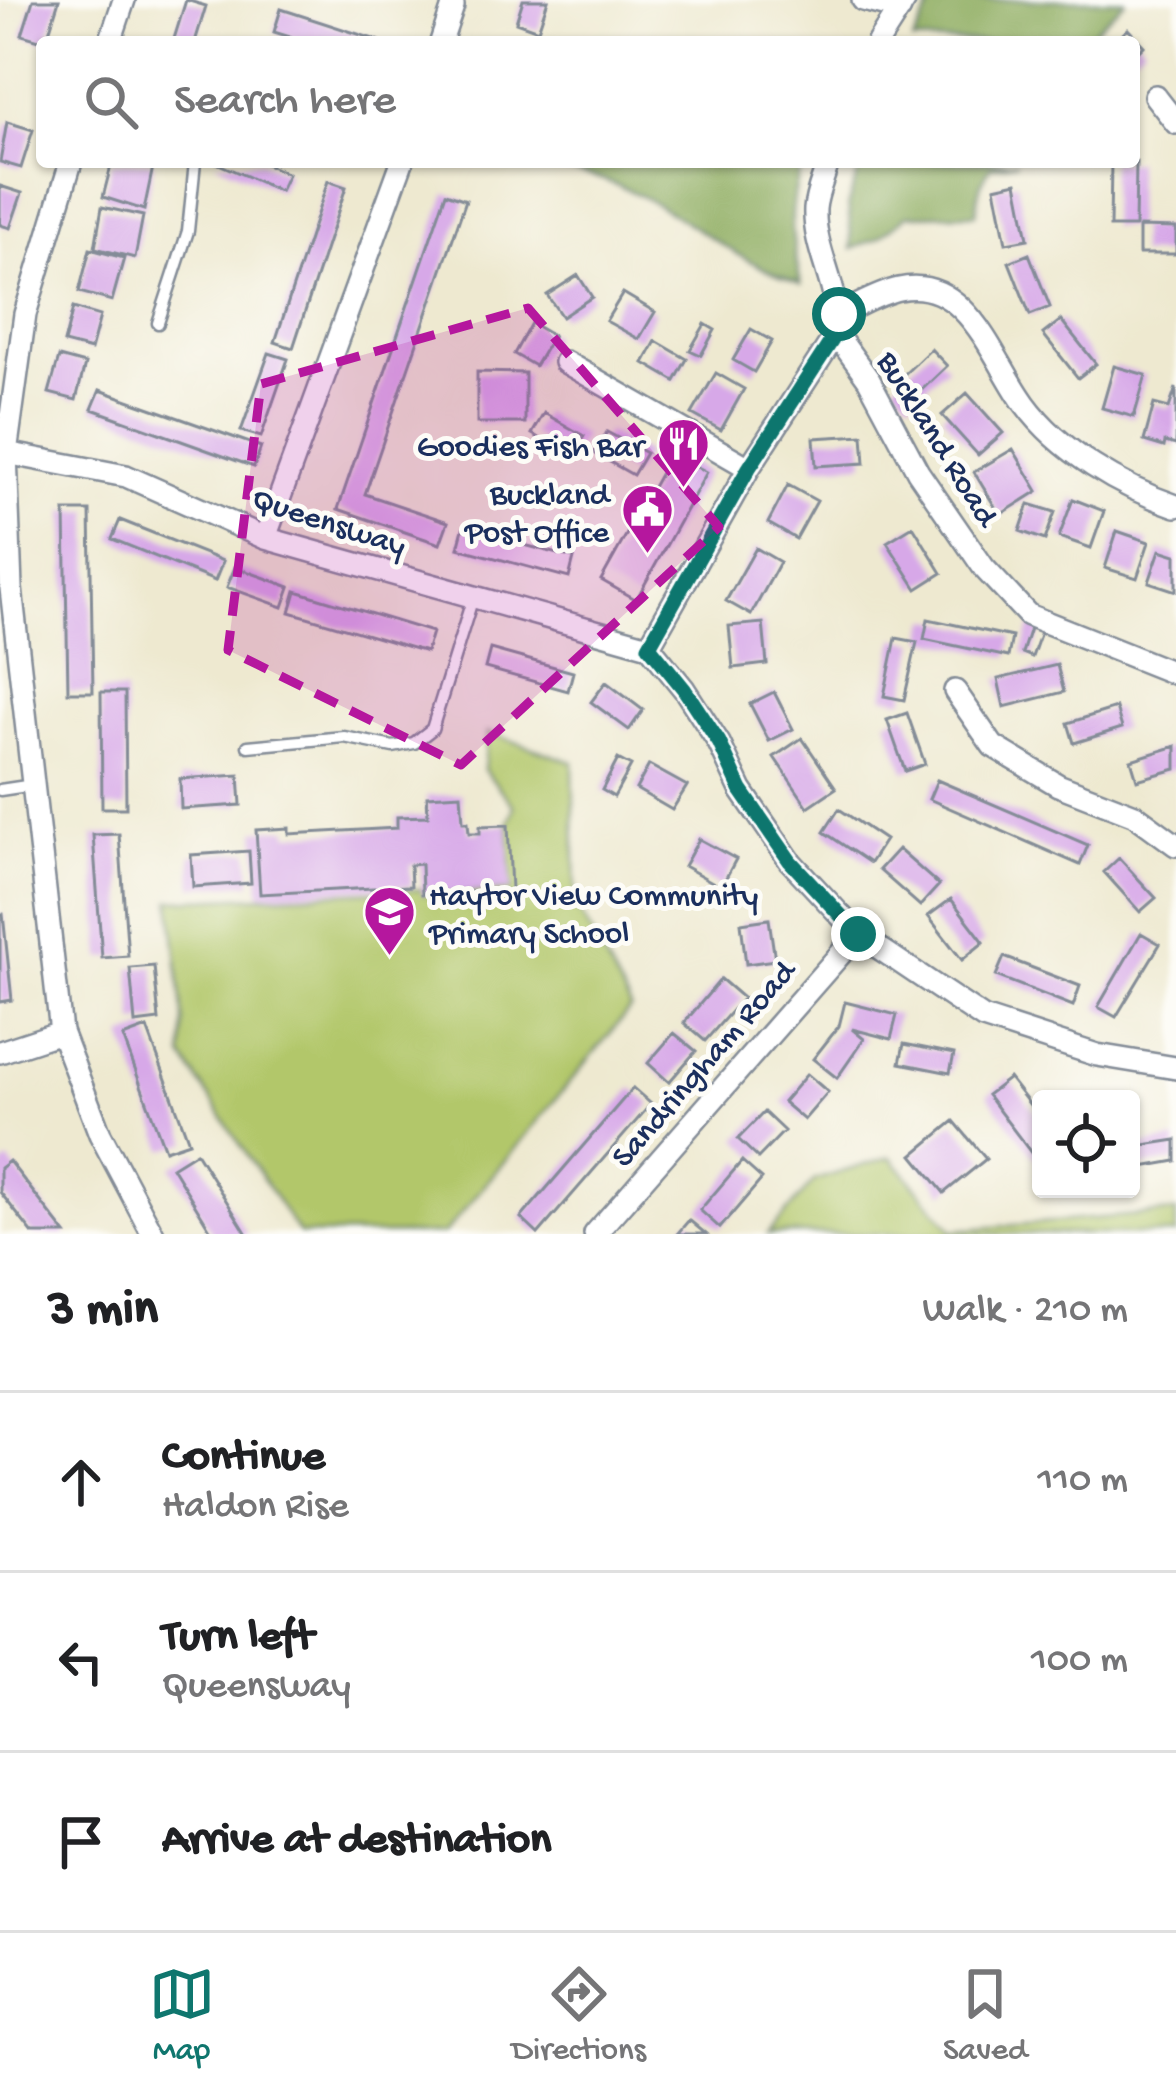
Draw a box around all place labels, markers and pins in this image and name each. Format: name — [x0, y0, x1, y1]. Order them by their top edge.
restaurant icon: Goodies Fish Bar — [655, 415, 711, 489]
place label: Goodies Fish Bar — [417, 430, 647, 468]
place label: Buckland Post Office — [464, 478, 612, 554]
public building icon: Buckland Post Office — [620, 482, 676, 556]
place label: Haytor View Community Primary School — [428, 879, 758, 955]
school or university icon: Haytor View Community Primary School — [362, 883, 418, 957]

